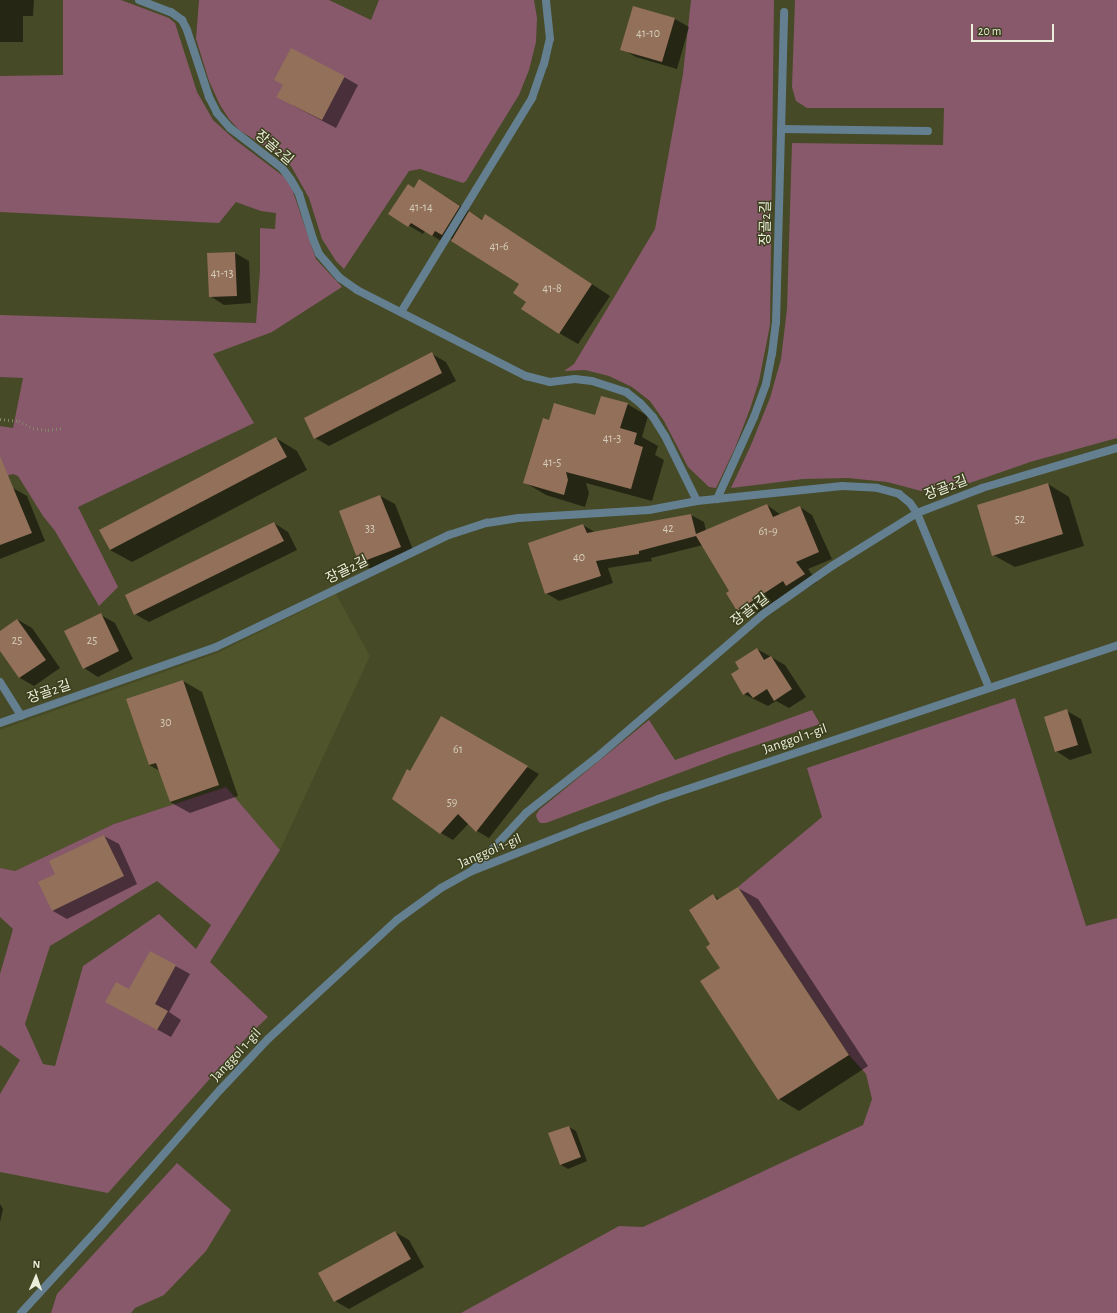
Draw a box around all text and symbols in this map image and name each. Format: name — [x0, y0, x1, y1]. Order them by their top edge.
scale bar — [973, 16, 1056, 42]
text: 20 m — [978, 25, 1001, 37]
house number: 41-10 — [636, 27, 660, 41]
street label: 장골2길 — [251, 127, 297, 169]
street label: 장골2길 — [757, 200, 775, 246]
house number: 41-14 — [409, 201, 433, 215]
house number: 41-6 — [489, 240, 509, 254]
house number: 41-13 — [211, 267, 233, 281]
house number: 41-8 — [542, 282, 562, 296]
house number: 41-3 — [603, 432, 621, 446]
house number: 41-5 — [543, 456, 561, 470]
street label: 장골2길 — [922, 472, 970, 504]
house number: 52 — [1015, 513, 1025, 527]
house number: 33 — [365, 522, 375, 536]
house number: 42 — [662, 522, 674, 536]
house number: 61-9 — [758, 525, 778, 539]
house number: 40 — [573, 551, 585, 565]
street label: 장골2길 — [323, 553, 371, 587]
street label: 장골1길 — [728, 590, 772, 630]
house number: 25 — [12, 634, 22, 648]
house number: 25 — [87, 634, 97, 648]
street label: 장골2길 — [25, 677, 73, 707]
house number: 30 — [160, 716, 172, 730]
street label: Janggol 1-gil — [761, 720, 829, 758]
house number: 61 — [453, 743, 463, 757]
house number: 59 — [447, 796, 457, 810]
street label: Janggol 1-gil — [456, 830, 524, 872]
street label: Janggol 1-gil — [207, 1025, 265, 1085]
north arrow — [16, 1257, 56, 1297]
text: N — [32, 1259, 40, 1270]

